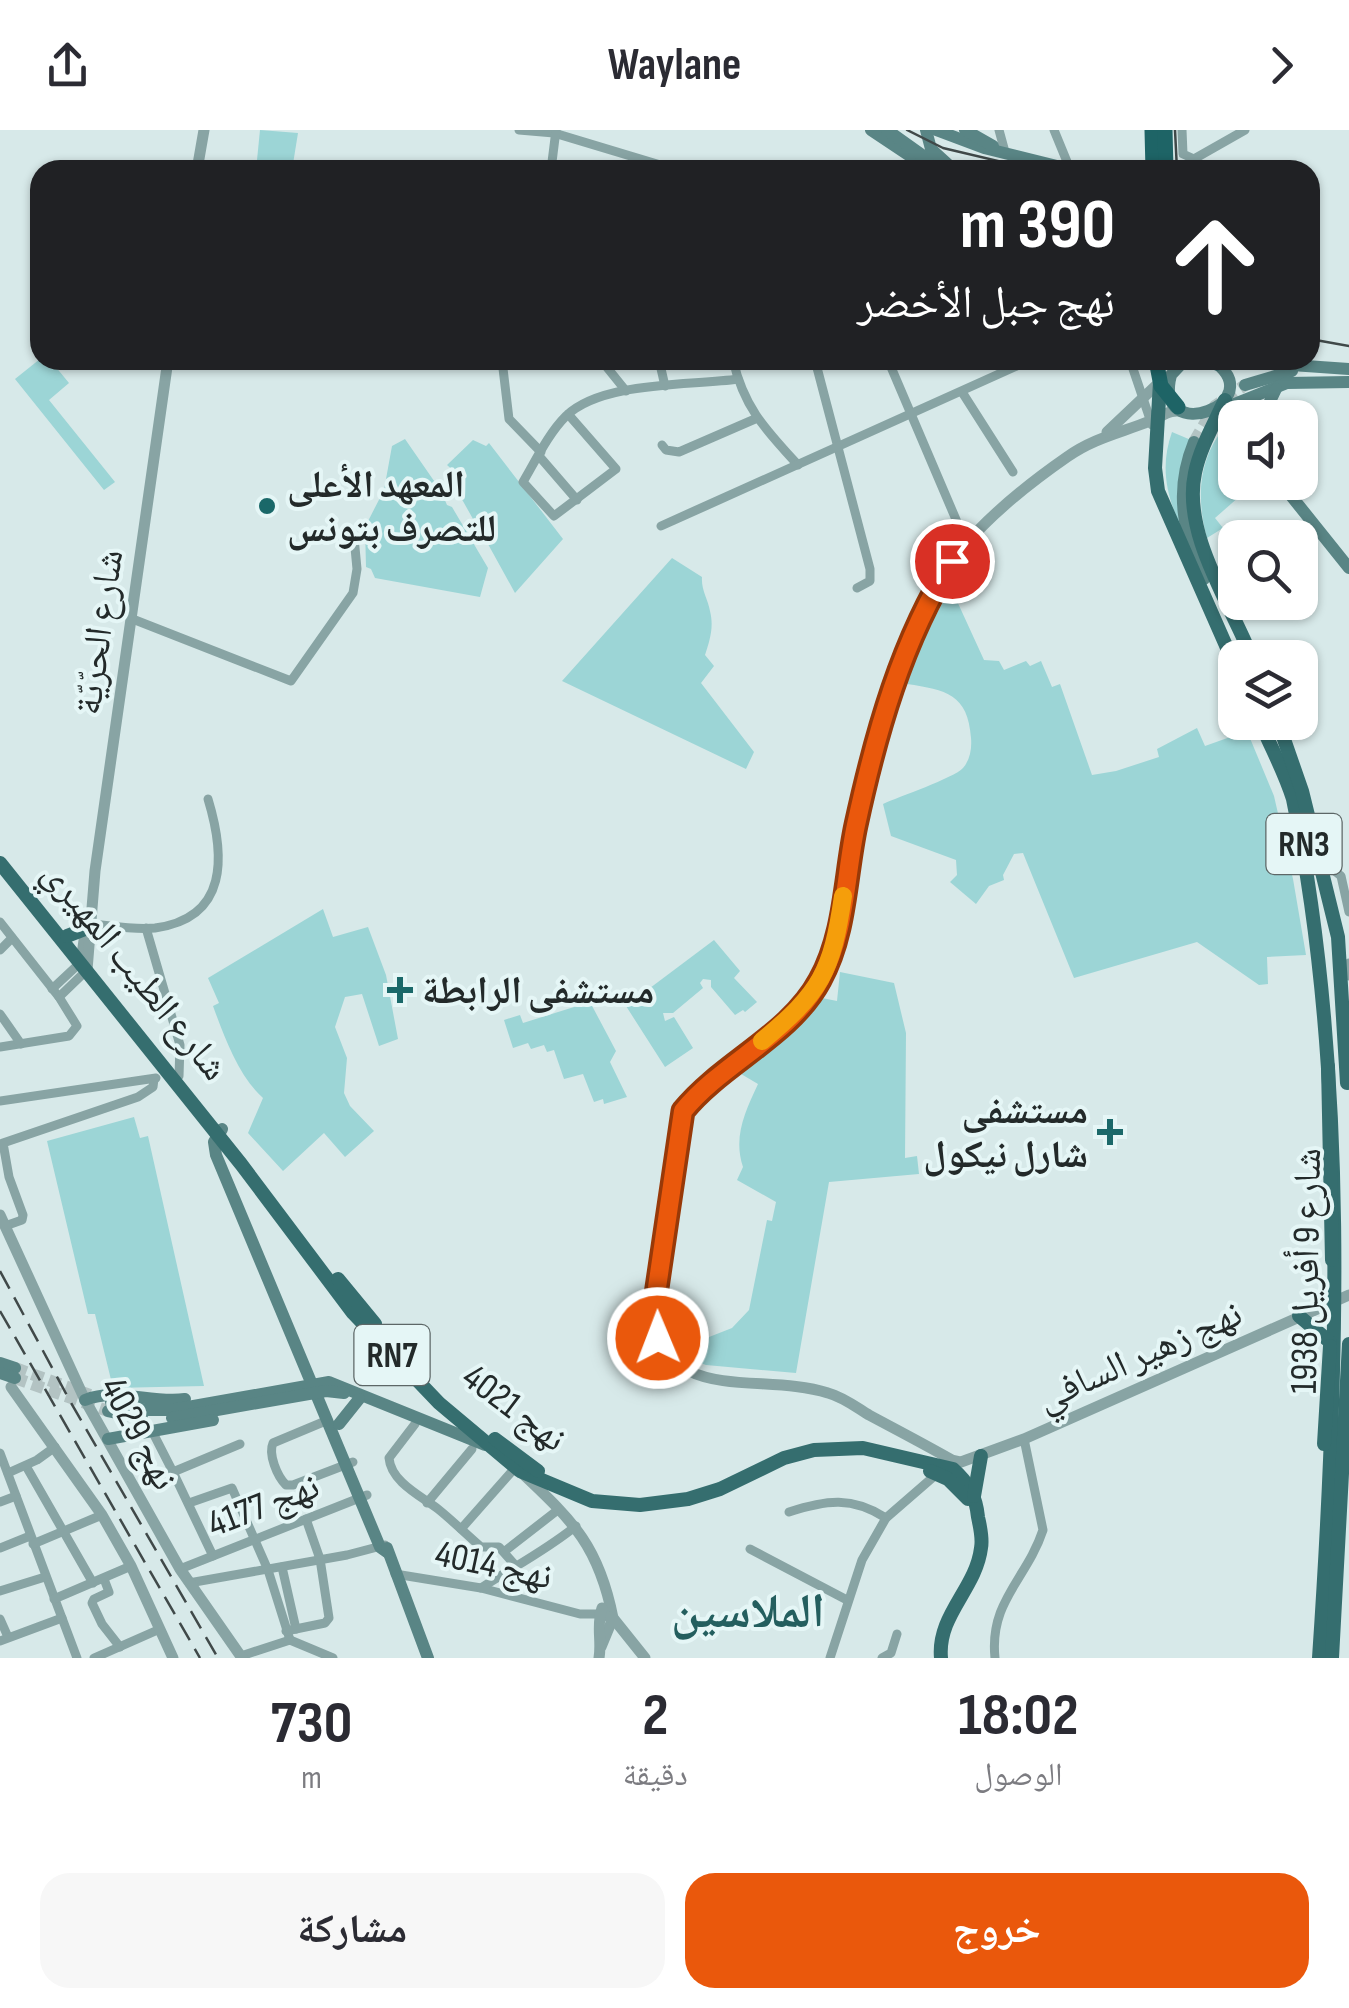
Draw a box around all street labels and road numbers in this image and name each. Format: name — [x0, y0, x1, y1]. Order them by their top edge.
street label: شارع الحرّيّة — [66, 547, 133, 718]
road number: RN3 — [1266, 814, 1342, 874]
street label: شارع الطيب المهيري — [28, 852, 237, 1094]
street label: شارع 9 أفريل 1938 — [1280, 1148, 1331, 1394]
street label: نهج زهير السافي — [1030, 1291, 1251, 1427]
road number: RN7 — [354, 1325, 430, 1385]
street label: نهج 4021 — [453, 1355, 575, 1462]
street label: نهج 4029 — [90, 1369, 187, 1498]
street label: نهج 4177 — [201, 1464, 326, 1547]
street label: نهج 4014 — [431, 1531, 556, 1600]

